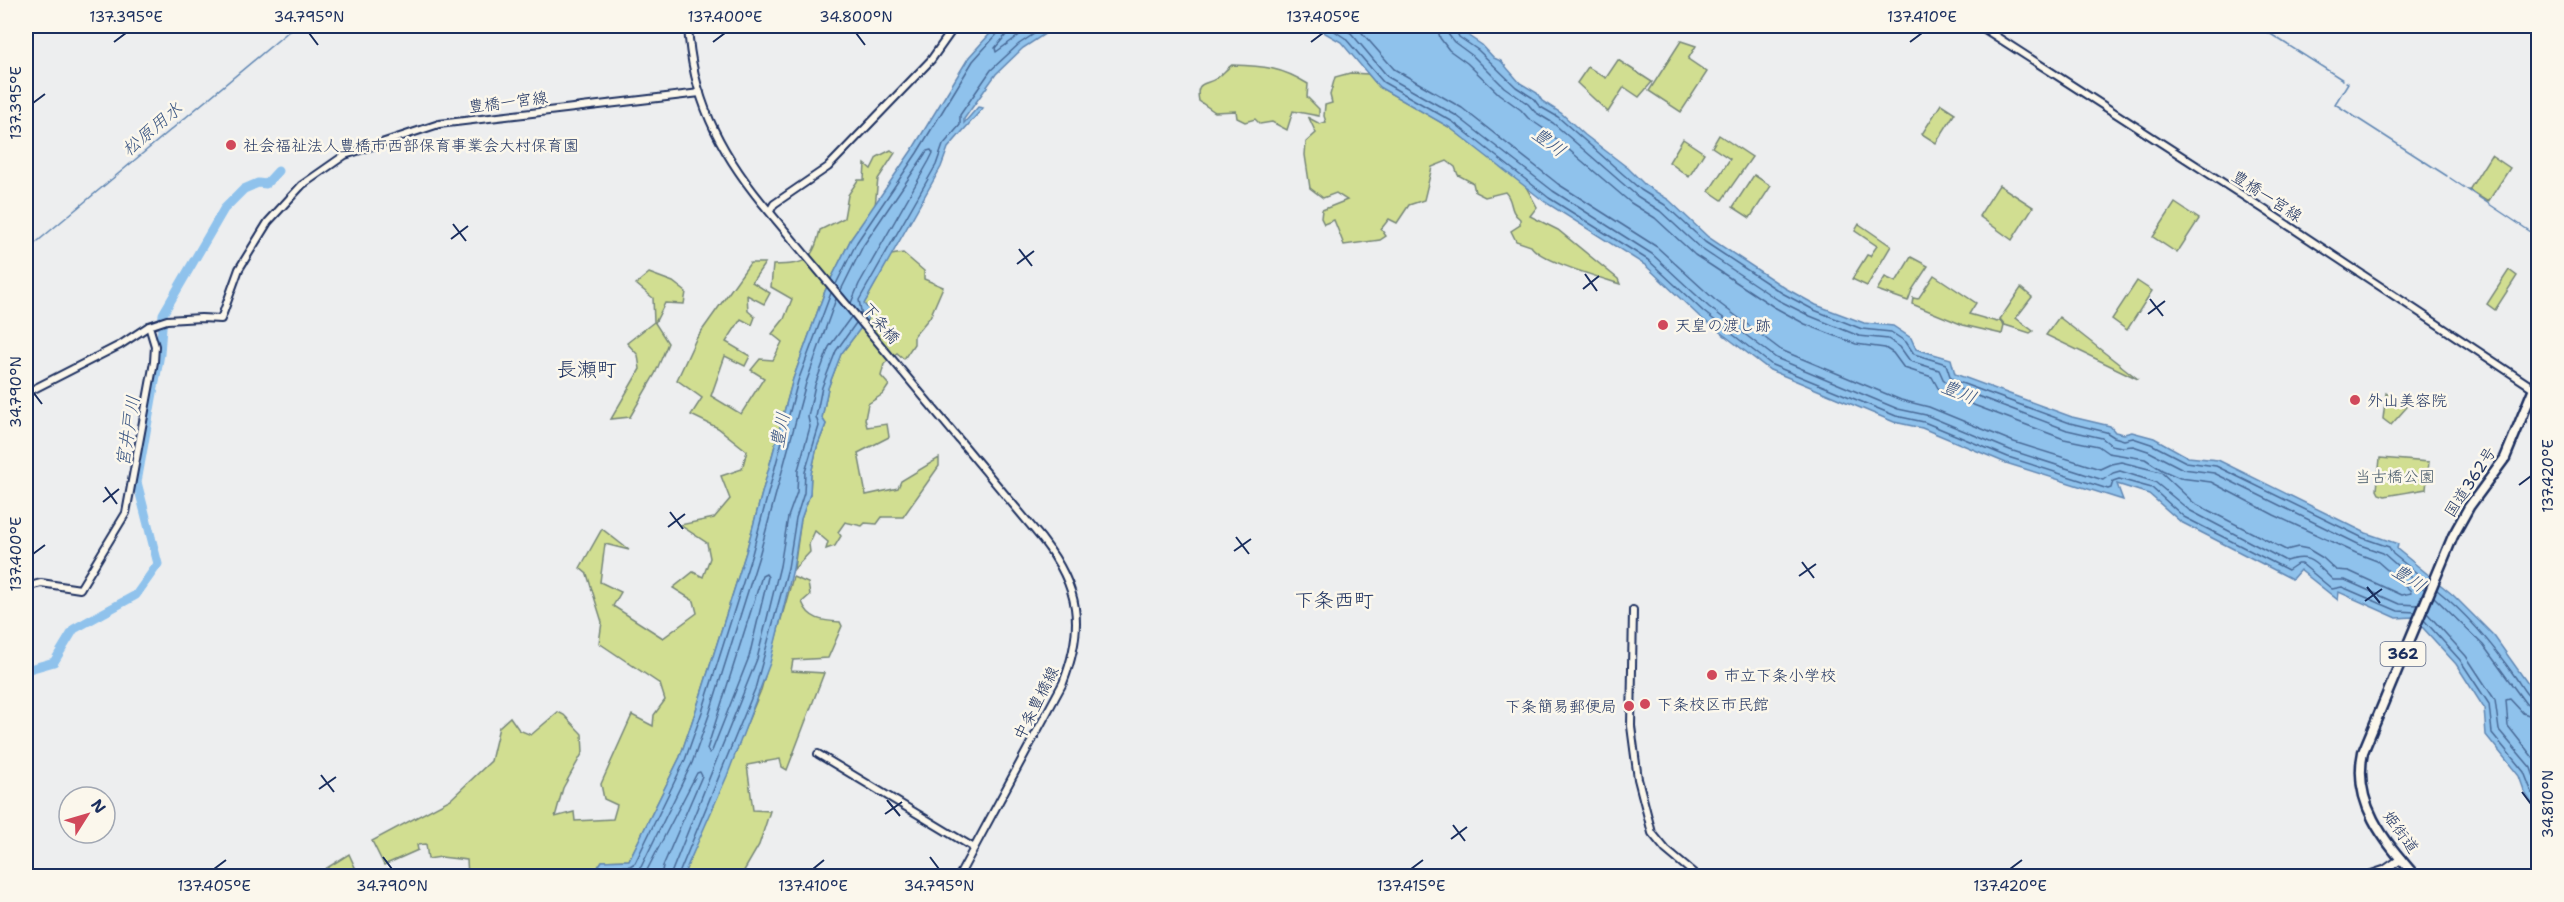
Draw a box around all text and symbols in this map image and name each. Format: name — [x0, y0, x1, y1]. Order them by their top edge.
text: 137.395°E — [89, 7, 163, 27]
text: 34.795°N — [274, 7, 344, 27]
text: 137.400°E — [688, 7, 762, 27]
text: 34.800°N — [819, 7, 893, 27]
text: 137.405°E — [1286, 7, 1360, 27]
text: 137.410°E — [1887, 7, 1957, 27]
text: 137.395°E — [6, 66, 26, 140]
street label: 豊橋一宮線 — [467, 87, 549, 117]
water label: 松原用水 — [117, 97, 187, 161]
water label: 豊川 — [1527, 122, 1571, 162]
place label: 社会福祉法人豊橋市西部保育事業会大村保育園 — [243, 135, 579, 156]
marker: 社会福祉法人豊橋市西部保育事業会大村保育園 — [224, 138, 238, 152]
street label: 豊橋一宮線 — [2228, 165, 2306, 227]
street label: 下条橋 — [858, 298, 904, 348]
place label: 天皇の渡し跡 — [1675, 315, 1771, 336]
marker: 天皇の渡し跡 — [1656, 318, 1670, 332]
text: 34.790°N — [6, 356, 26, 428]
district label: 長瀬町 — [557, 356, 617, 382]
water label: 豊川 — [1938, 374, 1980, 410]
place label: 外山美容院 — [2367, 390, 2447, 411]
marker: 外山美容院 — [2348, 393, 2362, 407]
water label: 宮井戸川 — [111, 394, 145, 468]
water label: 豊川 — [765, 410, 795, 450]
text: 137.420°E — [2538, 439, 2558, 513]
street label: 国道362号 — [2439, 443, 2501, 521]
park label: 当古橋公園 — [2355, 466, 2435, 487]
text: 137.400°E — [6, 517, 26, 591]
water label: 豊川 — [2387, 558, 2431, 598]
district label: 下条西町 — [1294, 587, 1374, 613]
road number: 362 — [2380, 642, 2426, 666]
street label: 中条豊橋線 — [1008, 663, 1064, 743]
place label: 市立下条小学校 — [1724, 665, 1836, 686]
marker: 市立下条小学校 — [1705, 668, 1719, 682]
place label: 下条校区市民館 — [1657, 694, 1769, 715]
place label: 下条簡易郵便局 — [1505, 696, 1617, 717]
marker: 下条校区市民館 — [1638, 697, 1652, 711]
marker: 下条簡易郵便局 — [1622, 699, 1636, 713]
text: 34.810°N — [2538, 770, 2558, 838]
north arrow — [57, 785, 117, 845]
text: N — [86, 795, 111, 818]
street label: 姫街道 — [2378, 806, 2424, 858]
text: 137.405°E — [177, 876, 251, 896]
text: 34.790°N — [356, 876, 428, 896]
text: 137.410°E — [778, 876, 848, 896]
text: 34.795°N — [904, 876, 974, 896]
text: 137.415°E — [1377, 876, 1445, 896]
text: 137.420°E — [1973, 876, 2047, 896]

